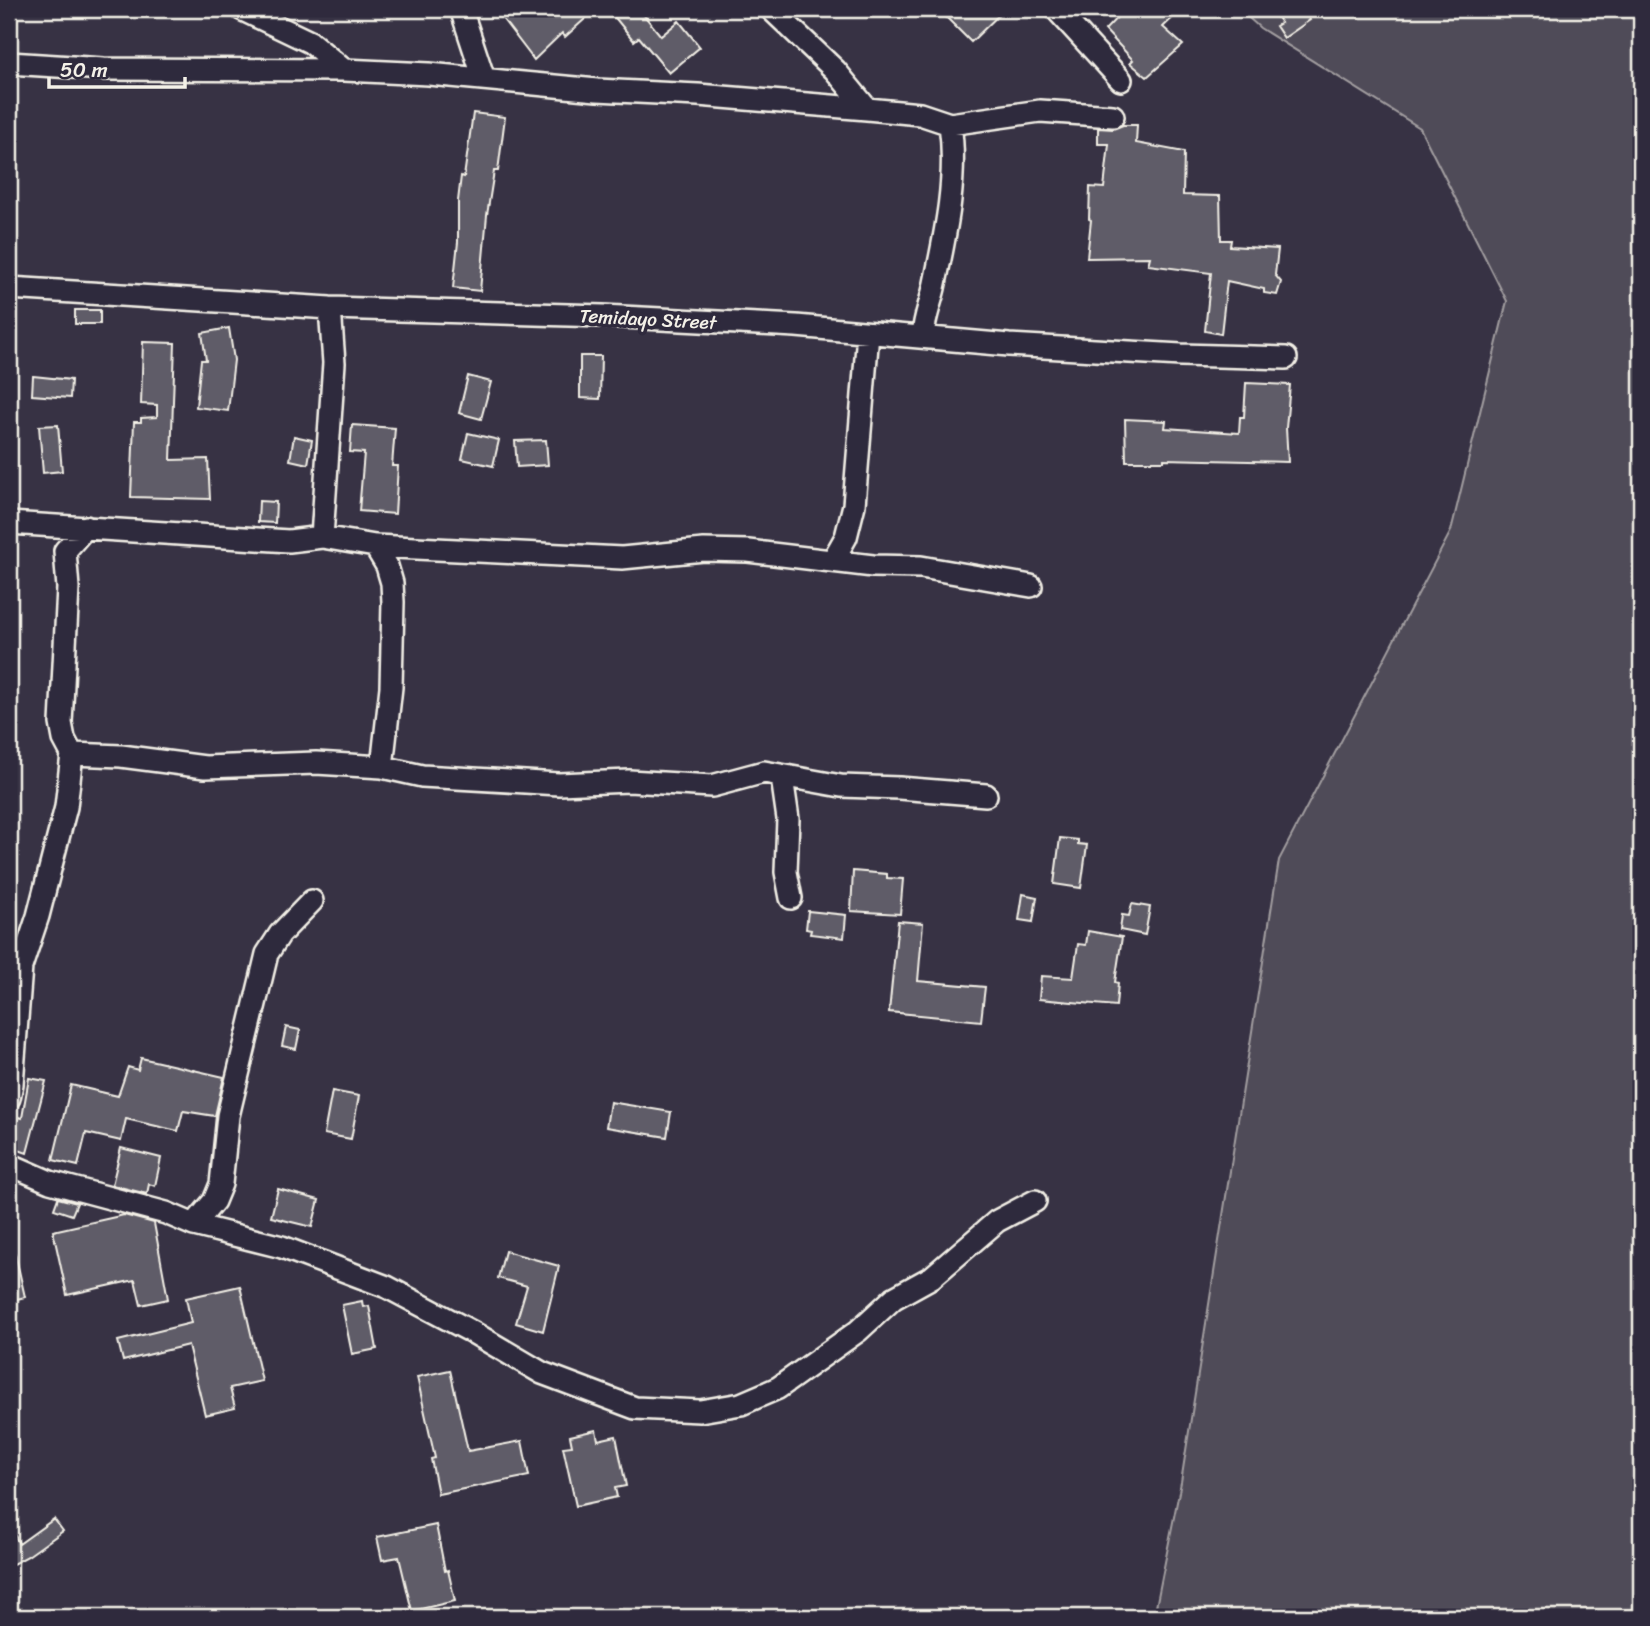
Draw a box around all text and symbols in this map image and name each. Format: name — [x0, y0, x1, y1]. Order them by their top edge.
scale bar — [49, 46, 186, 90]
text: 50 m — [60, 51, 108, 89]
street label: Temidayo Street — [579, 299, 719, 339]

